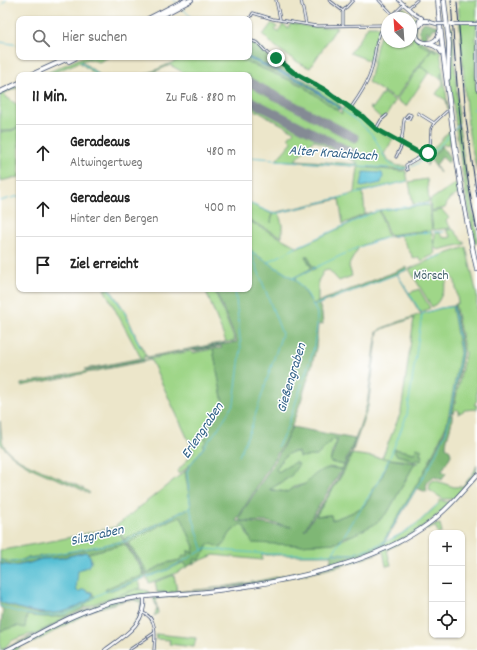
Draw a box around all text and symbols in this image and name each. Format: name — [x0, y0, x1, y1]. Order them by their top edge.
north arrow — [381, 12, 417, 48]
search box — [16, 16, 252, 60]
icon: search — [30, 27, 52, 49]
text: Hier suchen — [62, 27, 127, 49]
route end — [267, 49, 285, 67]
text: 11 Min. — [32, 86, 67, 110]
text: Zu Fuß · 880 m — [166, 89, 236, 108]
text: Geradeaus — [70, 132, 130, 154]
water label: Alter Kraichbach — [288, 141, 378, 167]
icon: ahead — [32, 142, 54, 164]
text: 480 m — [206, 143, 236, 162]
route start — [419, 144, 437, 162]
text: Altwingertweg — [70, 154, 143, 173]
text: Geradeaus — [70, 188, 130, 210]
icon: ahead — [32, 198, 54, 220]
text: 400 m — [205, 199, 236, 218]
text: Hinter den Bergen — [70, 210, 158, 229]
icon: arrive — [32, 254, 54, 276]
text: Ziel erreicht — [70, 254, 138, 276]
park label: Mörsch — [414, 267, 448, 286]
water label: Gießengraben — [272, 340, 312, 415]
water label: Erlengraben — [177, 398, 230, 463]
water label: Silzgraben — [68, 520, 126, 552]
map controls — [429, 530, 465, 638]
button: + — [429, 530, 465, 566]
button: − — [429, 566, 465, 602]
button: locate — [429, 602, 465, 638]

